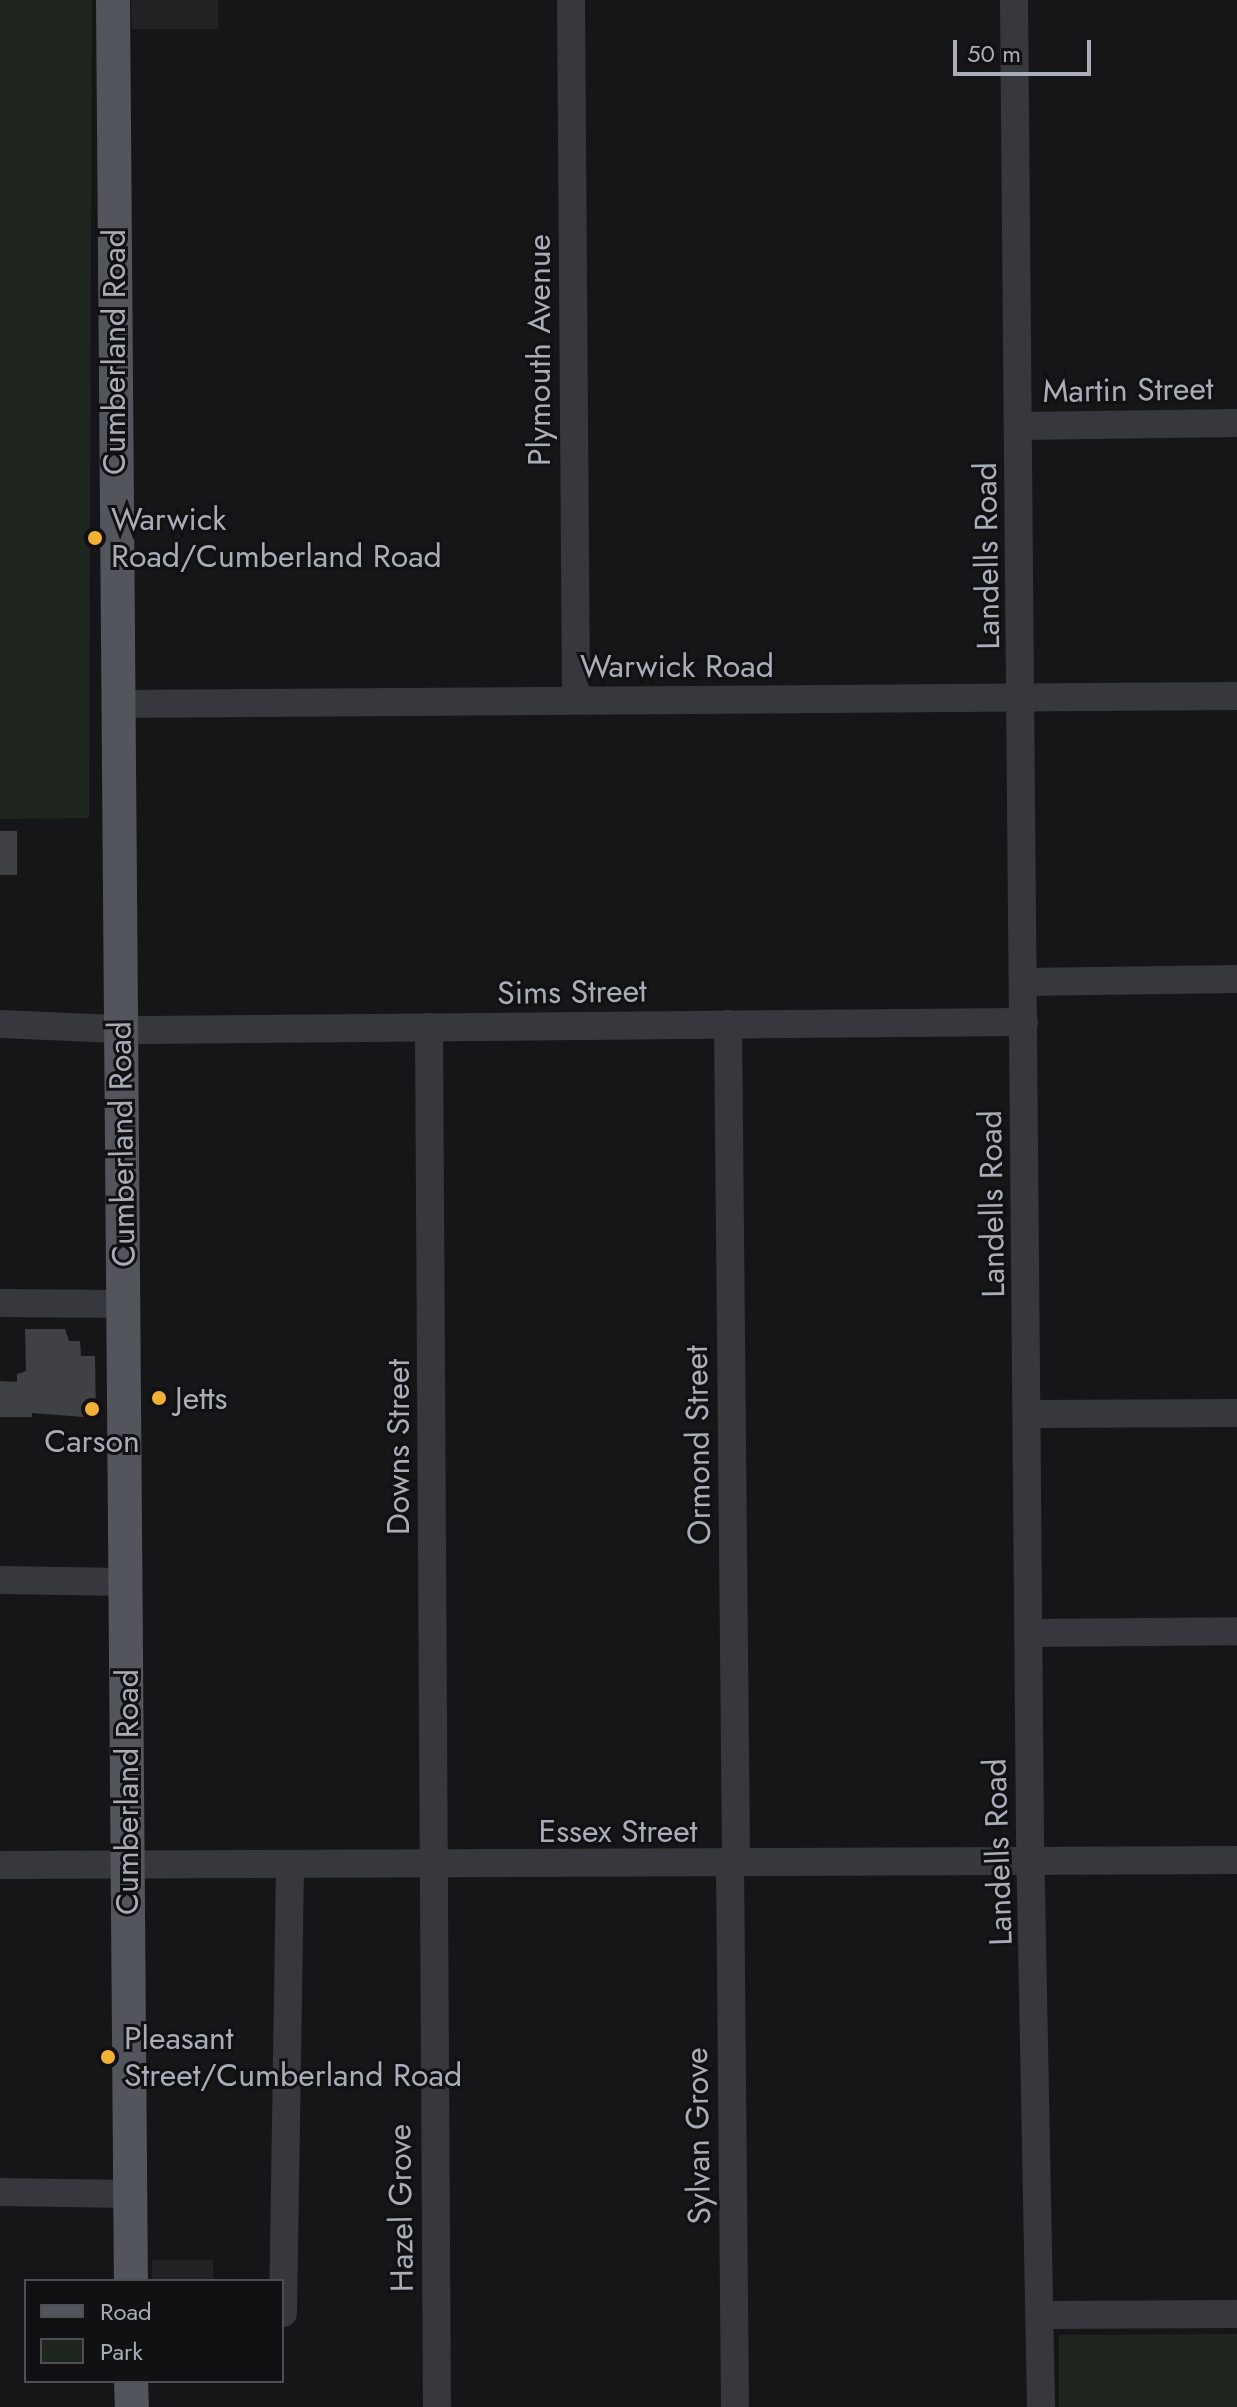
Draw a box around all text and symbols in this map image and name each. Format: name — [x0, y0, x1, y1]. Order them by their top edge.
scale bar — [957, 24, 1095, 74]
text: 50 m — [967, 36, 1021, 71]
street label: Cumberland Road — [95, 229, 133, 475]
street label: Plymouth Avenue — [520, 234, 558, 466]
street label: Martin Street — [1042, 369, 1214, 411]
street label: Landells Road — [966, 462, 1008, 650]
place label: Warwick Road/Cumberland Road — [111, 501, 442, 576]
marker: Warwick Road/Cumberland Road — [86, 529, 104, 547]
street label: Warwick Road — [580, 647, 774, 685]
street label: Sims Street — [497, 971, 647, 1013]
street label: Cumberland Road — [101, 1021, 143, 1267]
street label: Landells Road — [971, 1110, 1013, 1298]
street label: Ormond Street — [677, 1345, 719, 1545]
street label: Downs Street — [379, 1359, 417, 1535]
place label: Jetts — [175, 1379, 227, 1417]
marker: Jetts — [150, 1389, 168, 1407]
marker: Carson — [83, 1400, 101, 1418]
place label: Carson — [44, 1422, 140, 1460]
street label: Cumberland Road — [108, 1669, 146, 1915]
street label: Landells Road — [976, 1758, 1020, 1946]
street label: Essex Street — [539, 1812, 697, 1850]
place label: Pleasant Street/Cumberland Road — [124, 2020, 462, 2095]
street label: Sylvan Grove — [677, 2047, 719, 2225]
marker: Pleasant Street/Cumberland Road — [99, 2048, 117, 2066]
street label: Hazel Grove — [380, 2124, 422, 2292]
legend — [24, 2279, 284, 2383]
text: Road — [100, 2294, 152, 2329]
text: Park — [100, 2334, 143, 2369]

